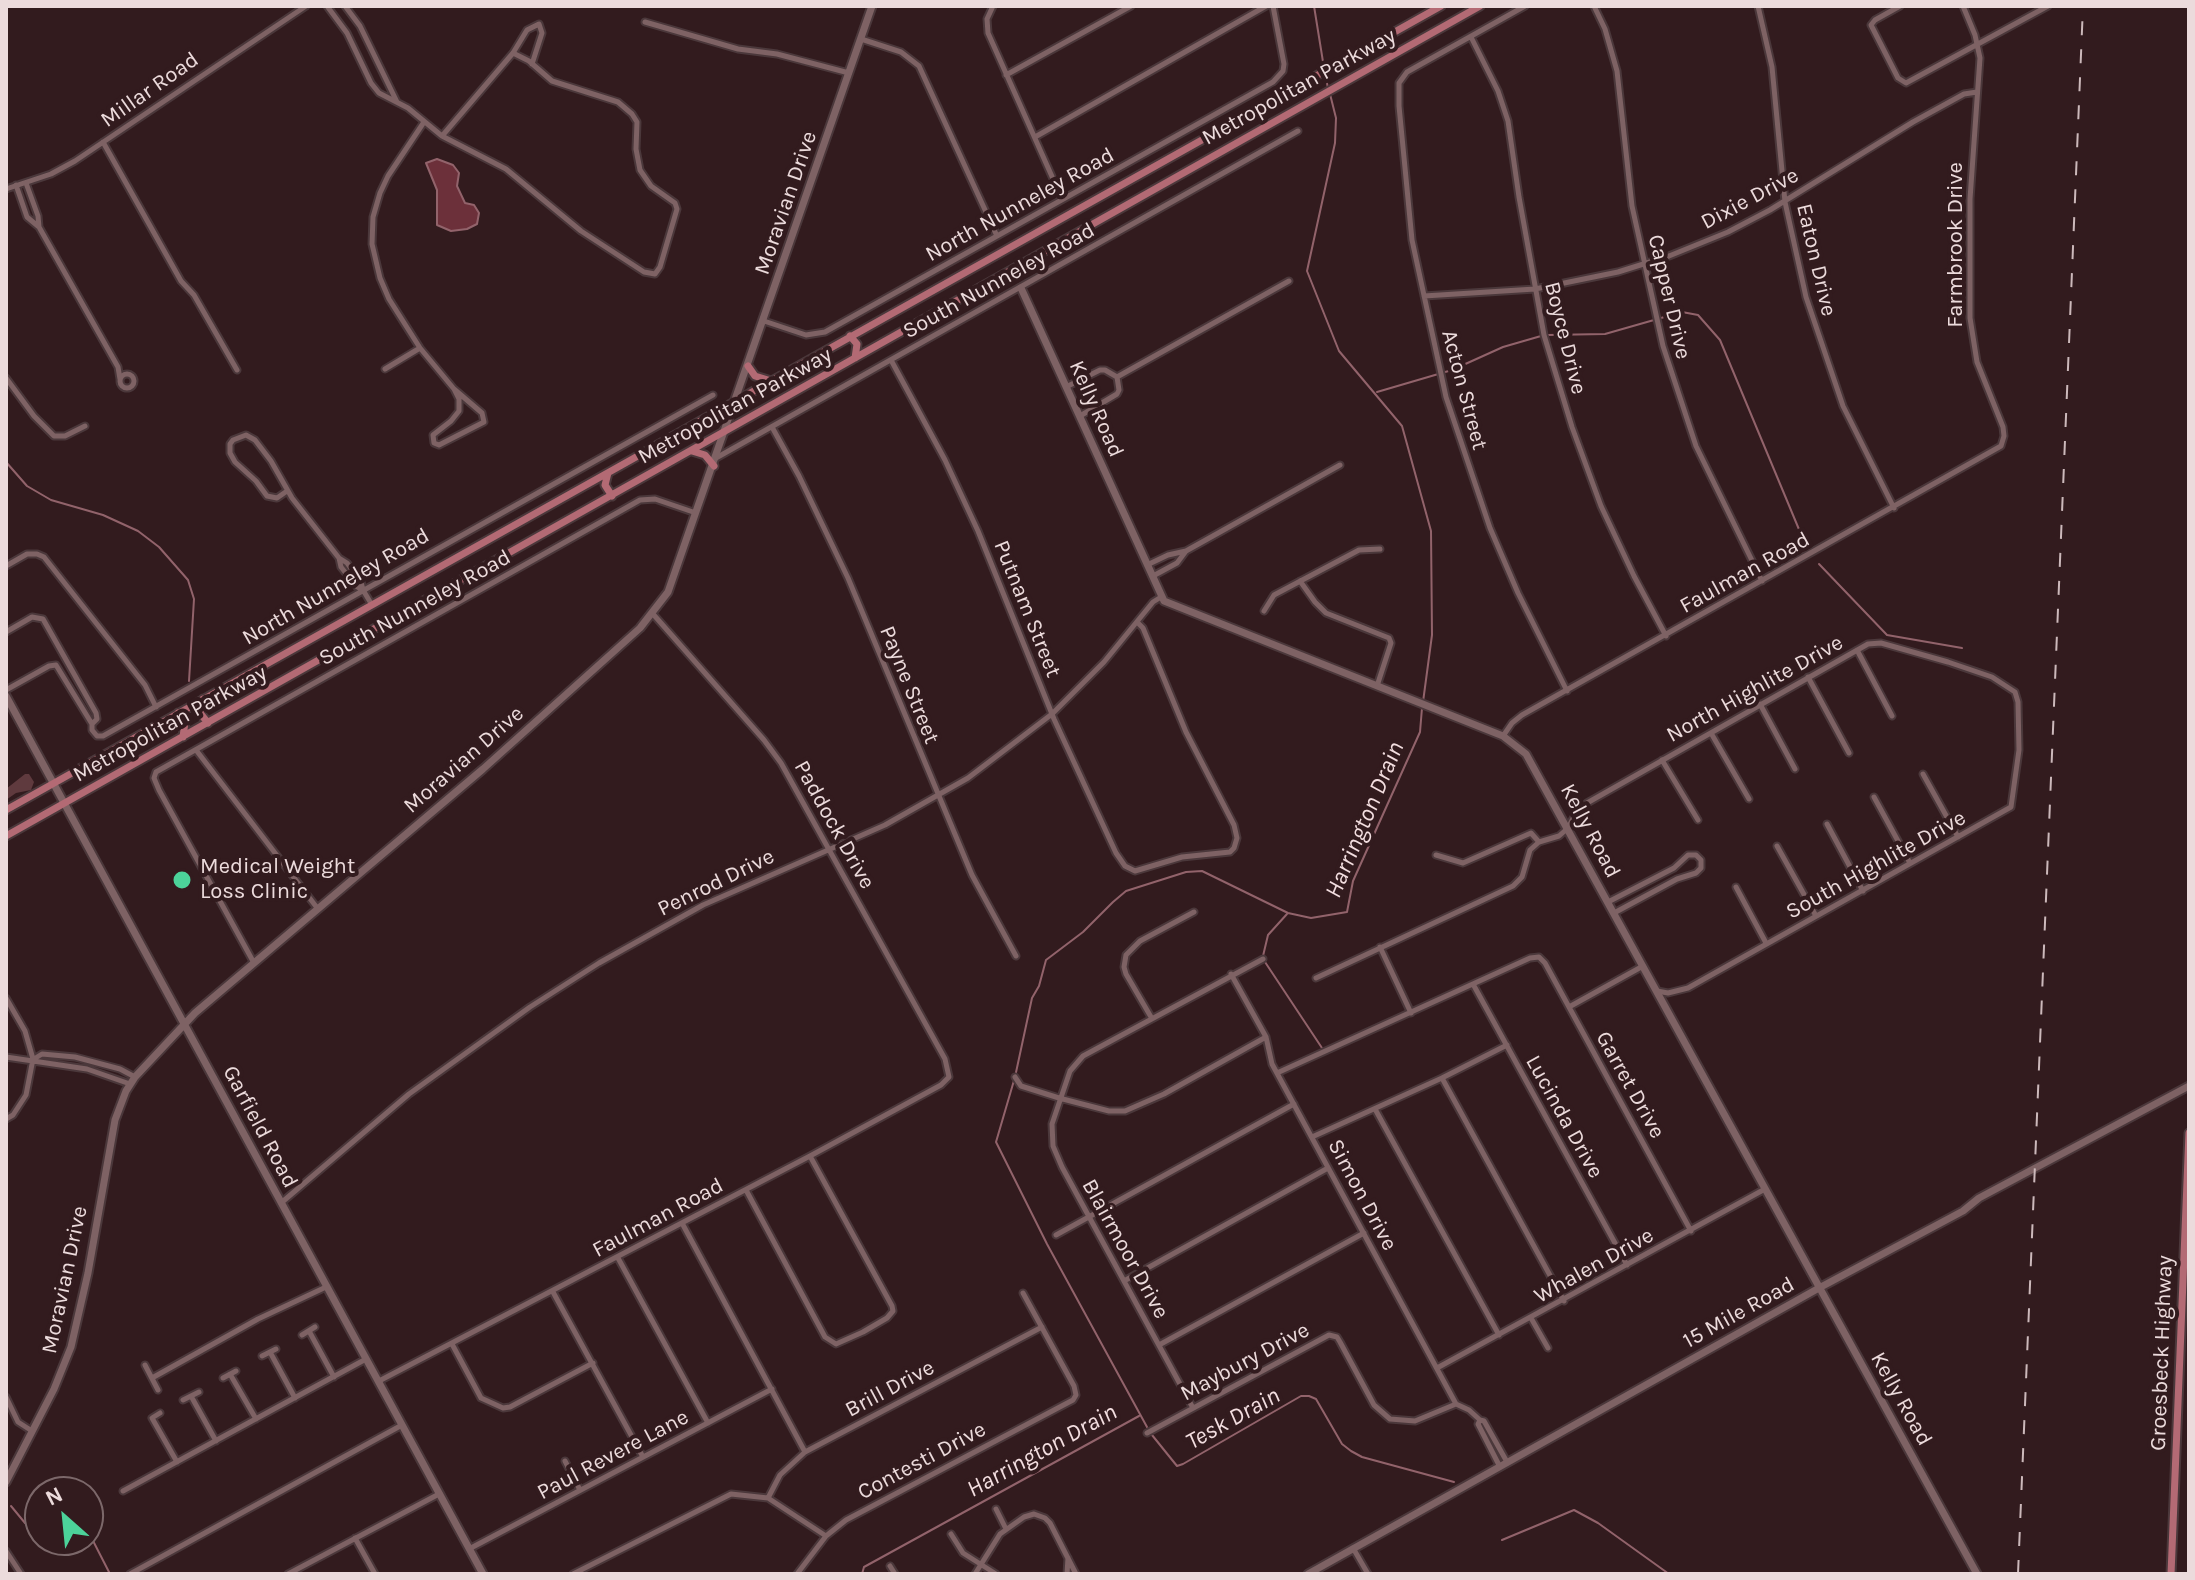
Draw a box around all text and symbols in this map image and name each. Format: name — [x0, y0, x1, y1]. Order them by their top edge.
street label: Metropolitan Parkway — [1197, 23, 1401, 151]
street label: Millar Road — [96, 47, 204, 133]
street label: Moravian Drive — [749, 128, 823, 278]
street label: North Nunneley Road — [921, 142, 1119, 268]
street label: Dixie Drive — [1697, 162, 1803, 236]
street label: Farmbrook Drive — [1943, 162, 1969, 328]
street label: Eaton Drive — [1790, 201, 1842, 319]
street label: South Nunneley Road — [898, 217, 1100, 345]
street label: Capper Drive — [1642, 232, 1696, 362]
street label: Boyce Drive — [1538, 279, 1592, 397]
street label: Acton Street — [1435, 327, 1493, 453]
street label: Metropolitan Parkway — [633, 342, 837, 470]
street label: Kelly Road — [1063, 357, 1129, 461]
street label: North Nunneley Road — [238, 523, 434, 651]
street label: Faulman Road — [1675, 526, 1815, 620]
street label: Putnam Street — [988, 537, 1066, 681]
street label: South Nunneley Road — [314, 544, 516, 672]
street label: Payne Street — [873, 622, 945, 748]
street label: North Highlite Drive — [1662, 630, 1848, 748]
street label: Metropolitan Parkway — [68, 660, 272, 788]
street label: Moravian Drive — [399, 701, 529, 819]
water label: Harrington Drain — [1319, 738, 1411, 902]
street label: Paddock Drive — [788, 756, 880, 894]
street label: Kelly Road — [1554, 779, 1626, 883]
street label: South Highlite Drive — [1782, 805, 1970, 925]
street label: Penrod Drive — [653, 843, 779, 923]
place label: Medical Weight Loss Clinic — [200, 854, 355, 906]
marker: Medical Weight Loss Clinic — [171, 869, 193, 891]
street label: Garret Drive — [1590, 1027, 1670, 1143]
street label: Lucinda Drive — [1519, 1051, 1609, 1183]
street label: Garfield Road — [217, 1061, 303, 1193]
street label: Simon Drive — [1322, 1135, 1402, 1255]
street label: Faulman Road — [588, 1172, 728, 1264]
street label: Blairmoor Drive — [1076, 1175, 1174, 1323]
street label: Moravian Drive — [36, 1204, 94, 1356]
street label: Whalen Drive — [1530, 1222, 1658, 1310]
street label: Groesbeck Highway — [2145, 1255, 2179, 1451]
street label: 15 Mile Road — [1679, 1272, 1799, 1354]
street label: Maybury Drive — [1176, 1317, 1314, 1407]
street label: Kelly Road — [1864, 1348, 1938, 1450]
street label: Brill Drive — [841, 1355, 939, 1423]
water label: Tesk Drain — [1181, 1381, 1285, 1457]
water label: Harrington Drain — [962, 1398, 1122, 1504]
street label: Paul Revere Lane — [533, 1404, 693, 1506]
street label: Contesti Drive — [853, 1416, 991, 1506]
north arrow — [24, 1476, 104, 1556]
text: N — [41, 1481, 67, 1512]

